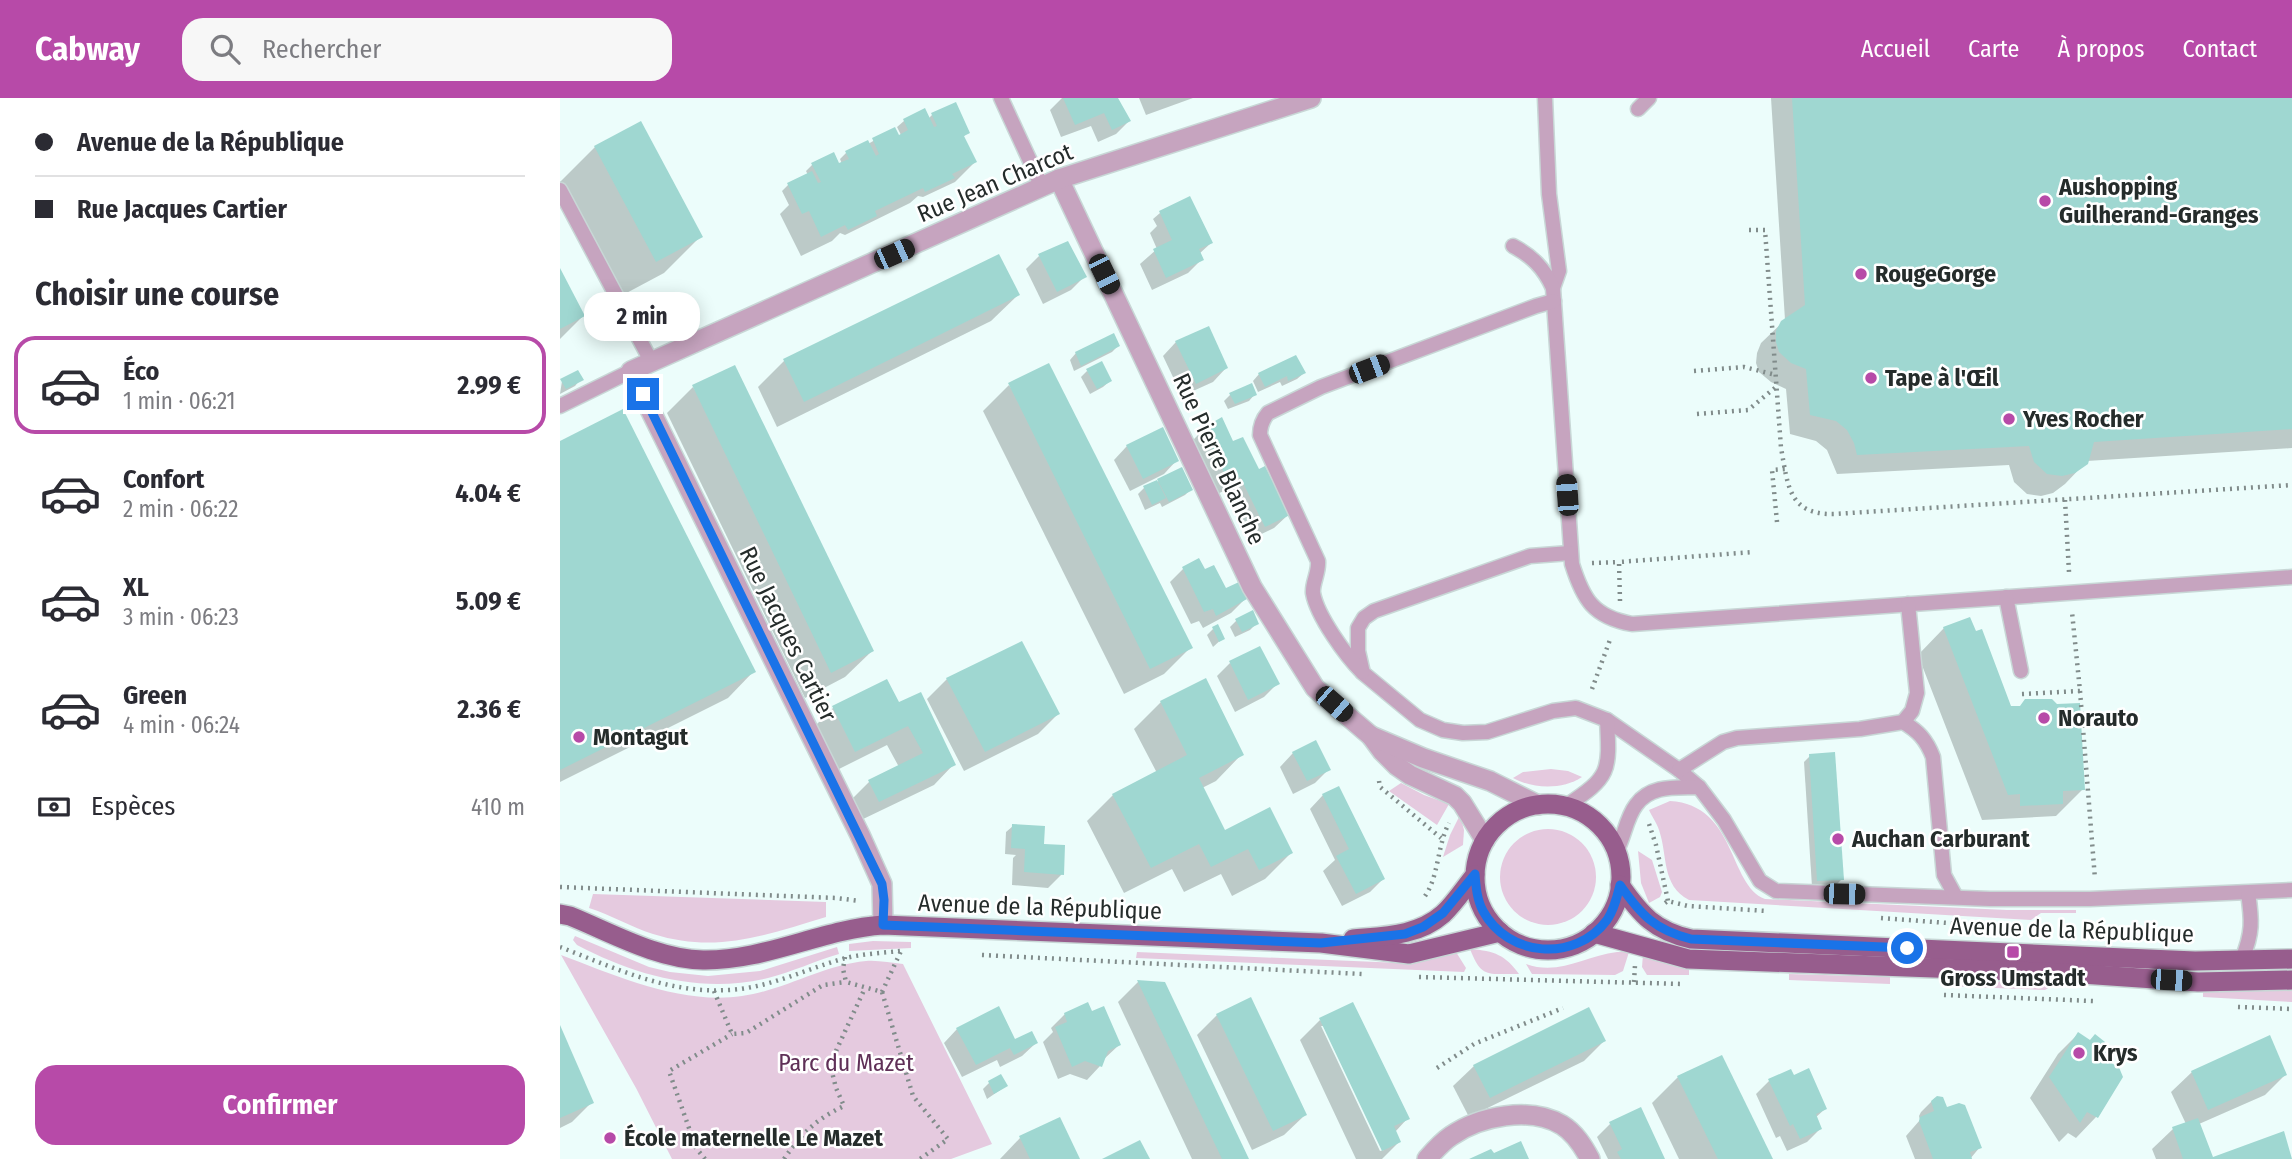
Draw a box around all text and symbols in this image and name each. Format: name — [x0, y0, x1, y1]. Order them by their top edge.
search box — [182, 18, 672, 81]
text: Cabway — [35, 29, 140, 69]
icon: search — [206, 30, 244, 68]
text: Rechercher — [262, 34, 381, 65]
text: Accueil — [1861, 35, 1930, 63]
text: Carte — [1968, 35, 2019, 63]
text: À propos — [2057, 35, 2144, 63]
text: Contact — [2182, 35, 2257, 63]
text: Avenue de la République — [77, 127, 344, 158]
street label: Rue Jean Charcot — [913, 138, 1077, 228]
place label: Aushopping Guilherand-Granges — [2058, 173, 2259, 229]
marker: Aushopping Guilherand-Granges — [2037, 193, 2053, 209]
text: Rue Jacques Cartier — [77, 194, 287, 225]
car — [871, 236, 918, 272]
car — [1086, 251, 1123, 297]
place label: RougeGorge — [1875, 260, 1996, 288]
marker: RougeGorge — [1853, 266, 1869, 282]
text: Choisir une course — [35, 275, 279, 313]
callout: 2 min — [585, 292, 701, 342]
text: 2 min — [617, 302, 668, 330]
car — [1346, 352, 1393, 386]
icon: car — [39, 354, 102, 417]
text: Éco — [123, 356, 160, 387]
place label: Tape à l'Œil — [1885, 364, 1999, 392]
street label: Rue Pierre Blanche — [1167, 369, 1271, 549]
text: 2.99 € — [457, 370, 521, 401]
marker: Tape à l'Œil — [1863, 370, 1879, 386]
route end — [627, 378, 659, 410]
text: 1 min · 06:21 — [123, 387, 236, 415]
place label: Yves Rocher — [2022, 405, 2144, 433]
marker: Yves Rocher — [2001, 411, 2017, 427]
icon: car — [39, 462, 102, 525]
text: Confort — [123, 464, 204, 495]
car — [1556, 473, 1579, 517]
text: 4.04 € — [455, 478, 521, 509]
text: 2 min · 06:22 — [123, 495, 238, 523]
street label: Rue Jacques Cartier — [734, 542, 843, 726]
icon: car — [39, 570, 102, 633]
text: XL — [123, 572, 149, 603]
text: 5.09 € — [456, 586, 521, 617]
text: 3 min · 06:23 — [123, 603, 239, 631]
icon: car — [39, 678, 102, 741]
text: Green — [123, 680, 187, 711]
car — [1312, 682, 1357, 726]
text: 2.36 € — [457, 694, 521, 725]
place label: Norauto — [2058, 704, 2139, 732]
marker: Norauto — [2036, 710, 2052, 726]
text: 4 min · 06:24 — [123, 711, 240, 739]
place label: Montagut — [593, 723, 689, 751]
marker: Montagut — [571, 729, 587, 745]
icon: cash — [35, 788, 73, 826]
text: Espèces — [91, 791, 175, 822]
text: 410 m — [471, 793, 525, 821]
place label: Auchan Carburant — [1851, 825, 2030, 853]
marker: Auchan Carburant — [1830, 831, 1846, 847]
car — [1823, 883, 1866, 905]
street label: Avenue de la République — [918, 889, 1162, 925]
street label: Avenue de la République — [1950, 912, 2194, 948]
route start — [1891, 932, 1923, 964]
marker: Gross Umstadt — [2005, 944, 2021, 960]
place label: Gross Umstadt — [1940, 964, 2086, 992]
car — [2150, 968, 2193, 992]
place label: Krys — [2093, 1039, 2138, 1067]
marker: Krys — [2071, 1045, 2087, 1061]
park label: Parc du Mazet — [778, 1049, 914, 1077]
button: Confirmer — [35, 1065, 525, 1145]
place label: École maternelle Le Mazet — [624, 1123, 883, 1152]
marker: École maternelle Le Mazet — [602, 1130, 618, 1146]

